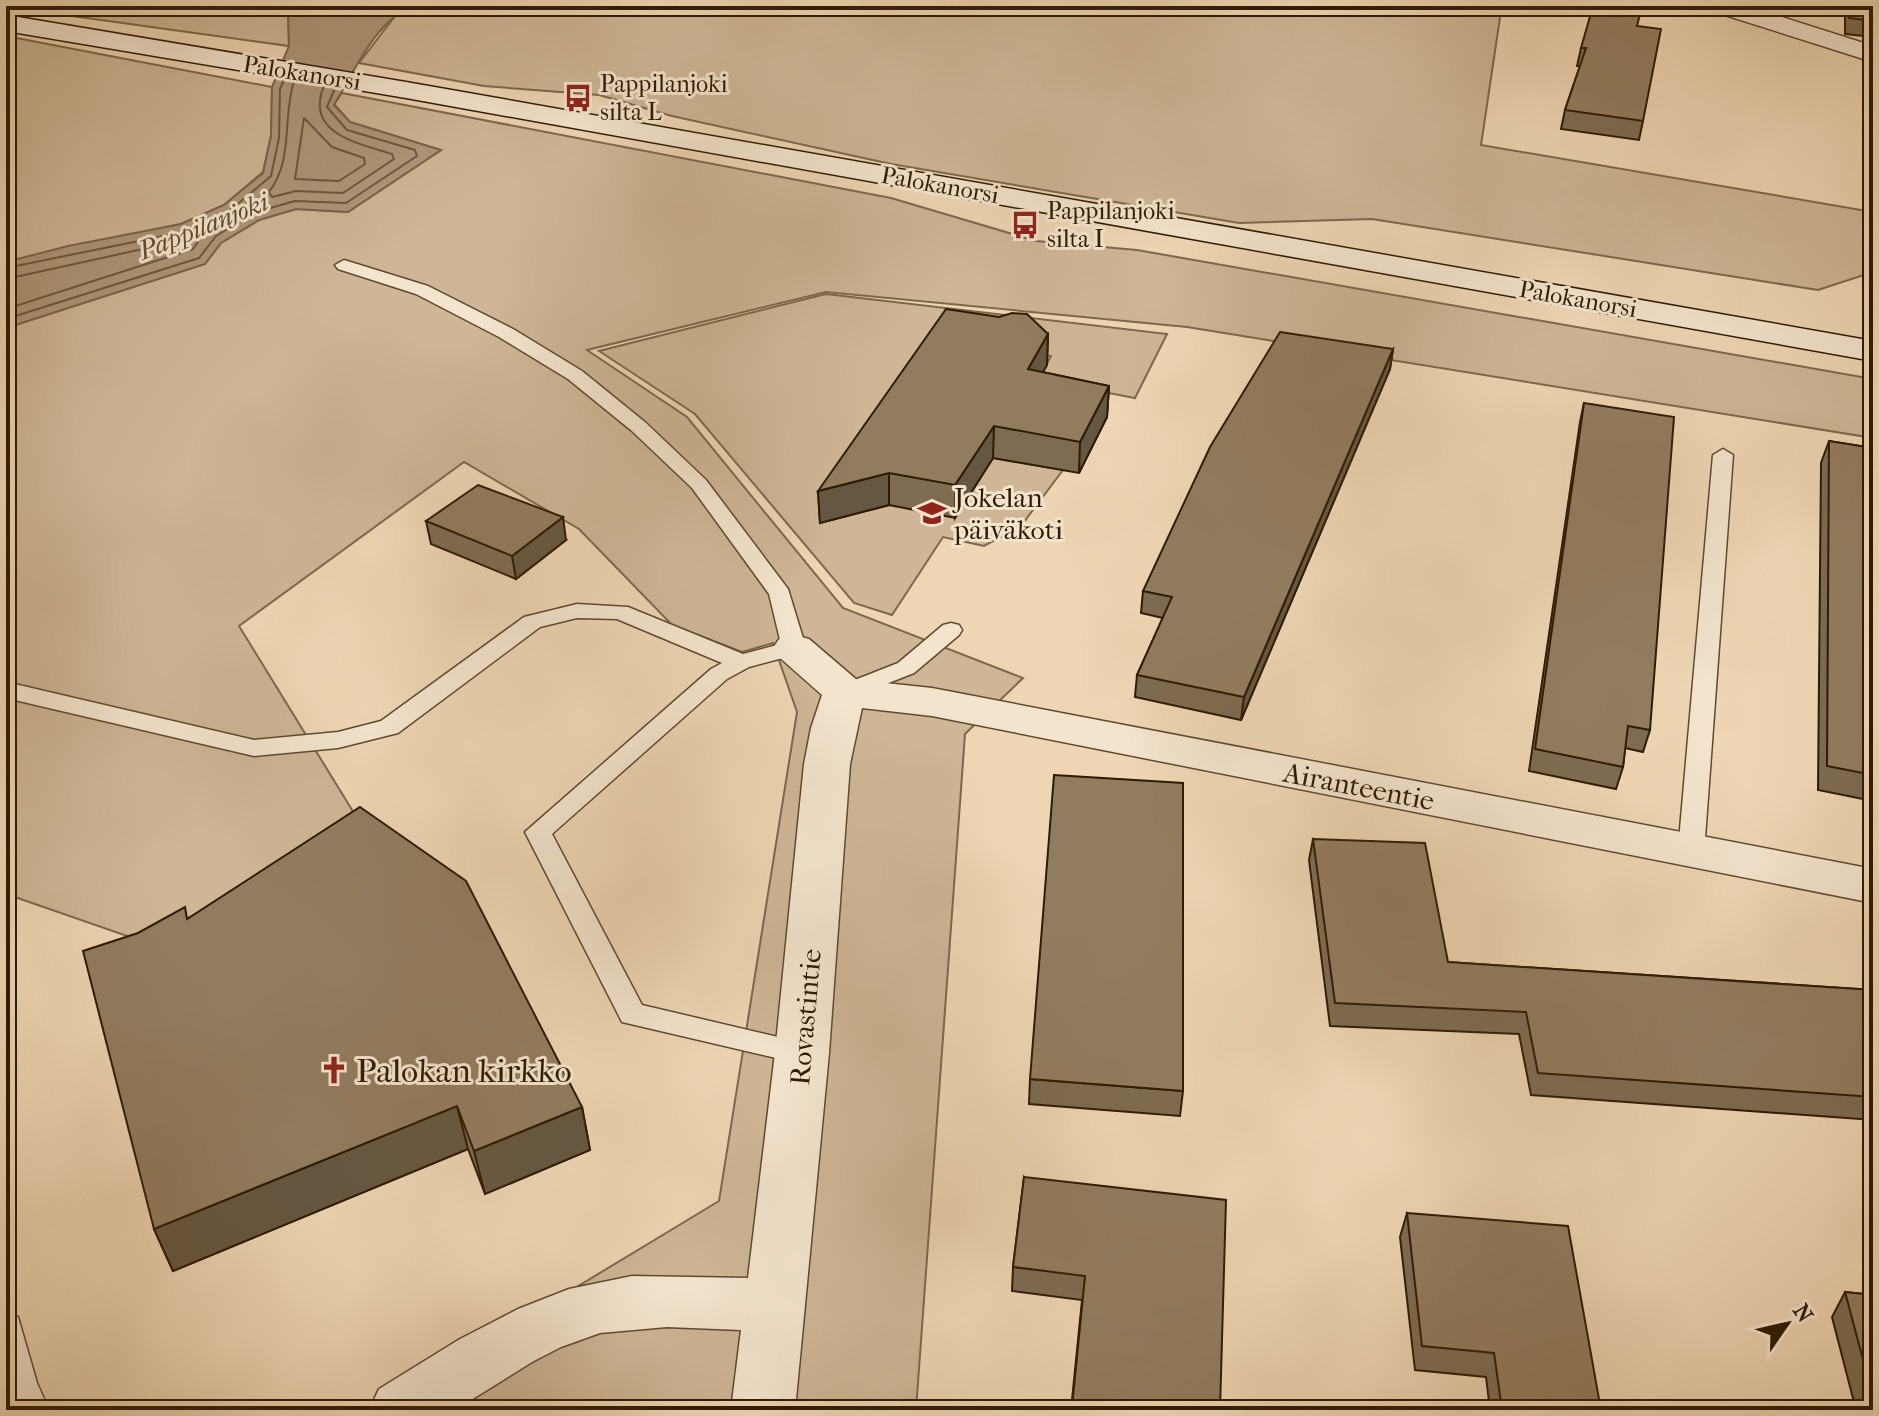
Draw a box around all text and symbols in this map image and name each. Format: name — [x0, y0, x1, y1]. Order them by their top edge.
street label: Palokanorsi — [241, 50, 363, 96]
place label: Pappilanjoki silta L — [600, 70, 728, 126]
bus stop icon: Pappilanjoki silta L — [563, 83, 593, 113]
street label: Palokanorsi — [879, 161, 1001, 209]
water label: Pappilanjoki — [133, 186, 274, 267]
place label: Pappilanjoki silta I — [1047, 197, 1175, 253]
bus stop icon: Pappilanjoki silta I — [1010, 210, 1040, 240]
street label: Palokanorsi — [1517, 275, 1639, 323]
place label: Jokelan päiväkoti — [952, 481, 1063, 546]
school or university icon: Jokelan päiväkoti — [917, 498, 947, 528]
street label: Airanteentie — [1280, 756, 1437, 817]
street label: Rovastintie — [783, 947, 828, 1087]
place label: Palokan kirkko — [356, 1051, 572, 1091]
church icon: Palokan kirkko — [319, 1055, 349, 1085]
north arrow — [1747, 1284, 1827, 1364]
text: N — [1787, 1299, 1818, 1328]

